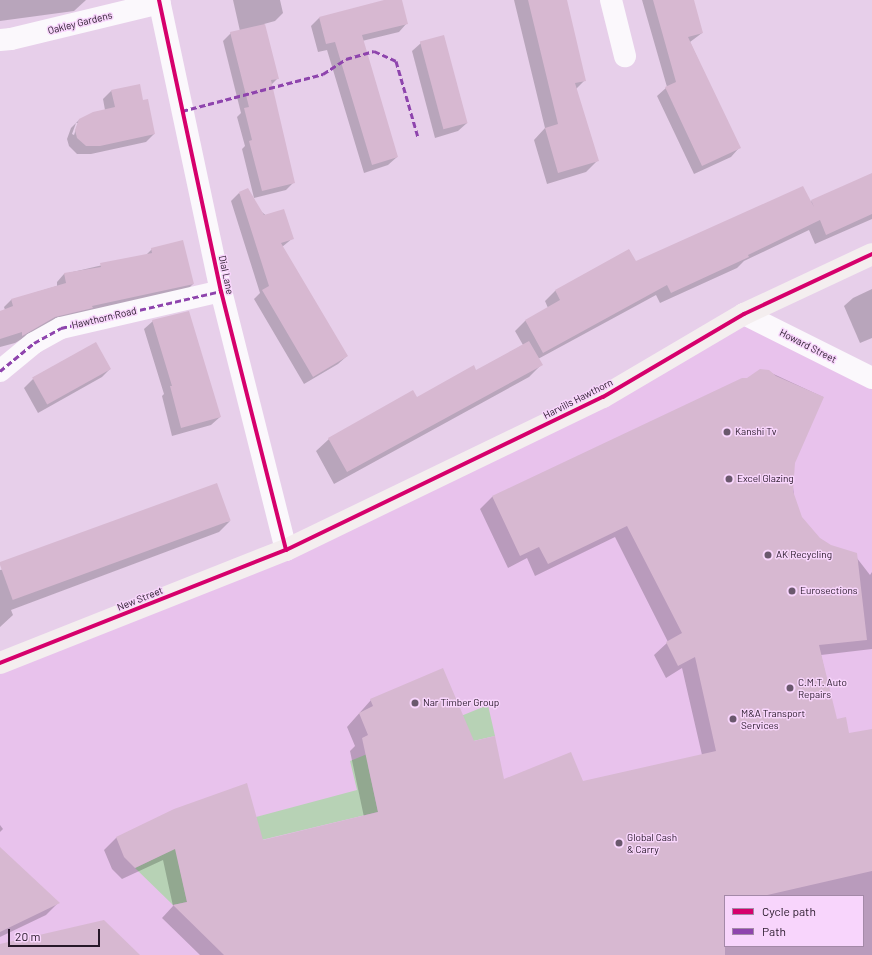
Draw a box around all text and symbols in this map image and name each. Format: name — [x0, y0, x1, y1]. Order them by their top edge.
street label: Oakley Gardens — [46, 9, 114, 37]
street label: Dial Lane — [216, 254, 236, 296]
street label: Hawthorn Road — [70, 305, 138, 331]
street label: Howard Street — [777, 327, 839, 365]
street label: Harvills Hawthorn — [541, 376, 615, 422]
place label: Kanshi Tv — [735, 426, 776, 438]
marker: Kanshi Tv — [722, 427, 732, 437]
place label: Excel Glazing — [737, 473, 794, 485]
marker: Excel Glazing — [724, 474, 734, 484]
place label: AK Recycling — [776, 549, 832, 561]
marker: AK Recycling — [763, 550, 773, 560]
street label: New Street — [115, 584, 165, 614]
place label: Eurosections — [800, 585, 858, 597]
marker: Eurosections — [787, 586, 797, 596]
place label: C.M.T. Auto Repairs — [798, 676, 847, 700]
marker: C.M.T. Auto Repairs — [785, 683, 795, 693]
place label: Nar Timber Group — [423, 697, 499, 709]
marker: Nar Timber Group — [410, 698, 420, 708]
place label: M&A Transport Services — [741, 707, 805, 730]
marker: M&A Transport Services — [728, 714, 738, 724]
place label: Global Cash & Carry — [627, 831, 677, 854]
marker: Global Cash & Carry — [614, 838, 624, 848]
legend — [724, 895, 864, 947]
text: Cycle path — [762, 904, 816, 918]
scale bar — [10, 921, 102, 947]
text: Path — [762, 924, 786, 938]
text: 20 m — [15, 929, 41, 943]

